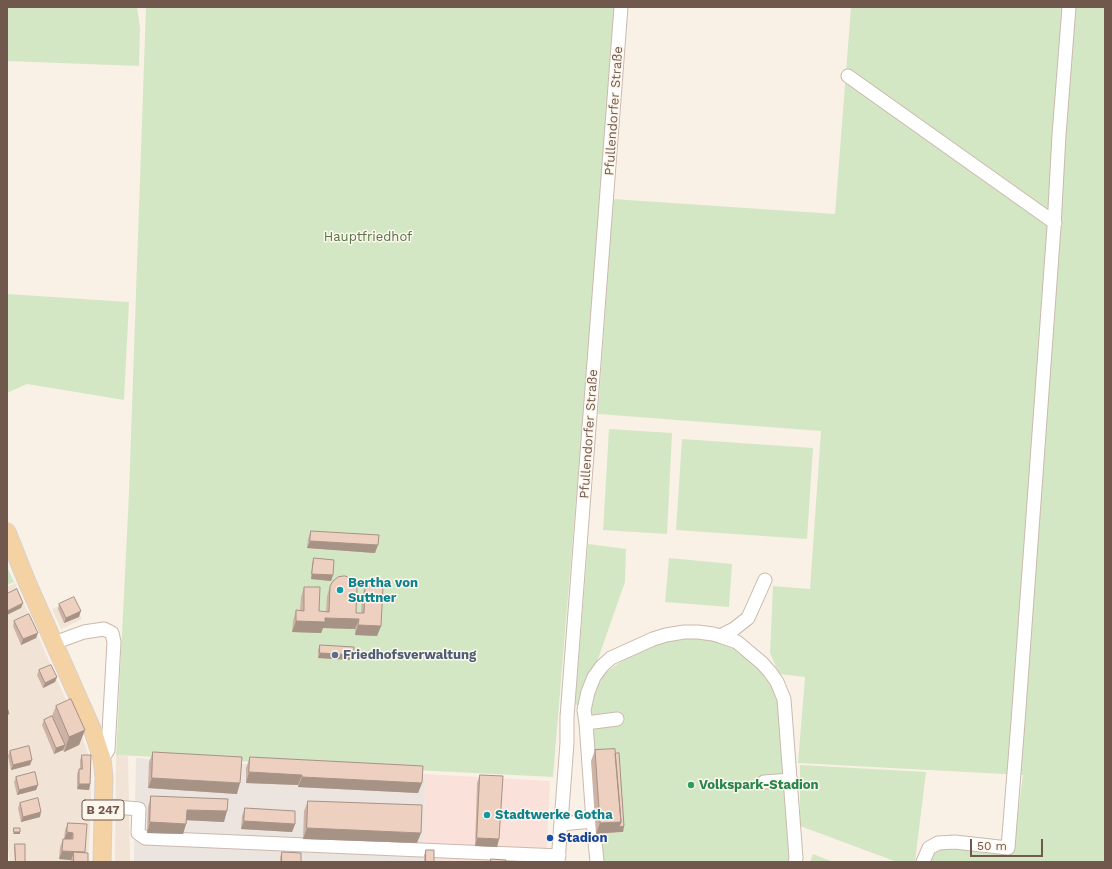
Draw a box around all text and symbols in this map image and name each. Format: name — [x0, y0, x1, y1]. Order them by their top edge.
street label: Pfullendorfer Straße — [602, 46, 626, 176]
park label: Hauptfriedhof — [324, 229, 412, 245]
street label: Pfullendorfer Straße — [577, 369, 601, 499]
place label: Bertha von Suttner — [348, 575, 418, 606]
marker: Bertha von Suttner — [335, 585, 345, 595]
place label: Friedhofsverwaltung — [343, 647, 476, 663]
marker: Friedhofsverwaltung — [330, 650, 340, 660]
place label: Volkspark-Stadion — [699, 777, 819, 793]
marker: Volkspark-Stadion — [686, 780, 696, 790]
road number: B 247 — [82, 800, 124, 820]
place label: Stadtwerke Gotha — [495, 807, 613, 823]
marker: Stadtwerke Gotha — [482, 810, 492, 820]
place label: Stadion — [558, 830, 607, 846]
scale bar — [972, 831, 1045, 857]
marker: Stadion — [545, 833, 555, 843]
text: 50 m — [977, 839, 1007, 853]

